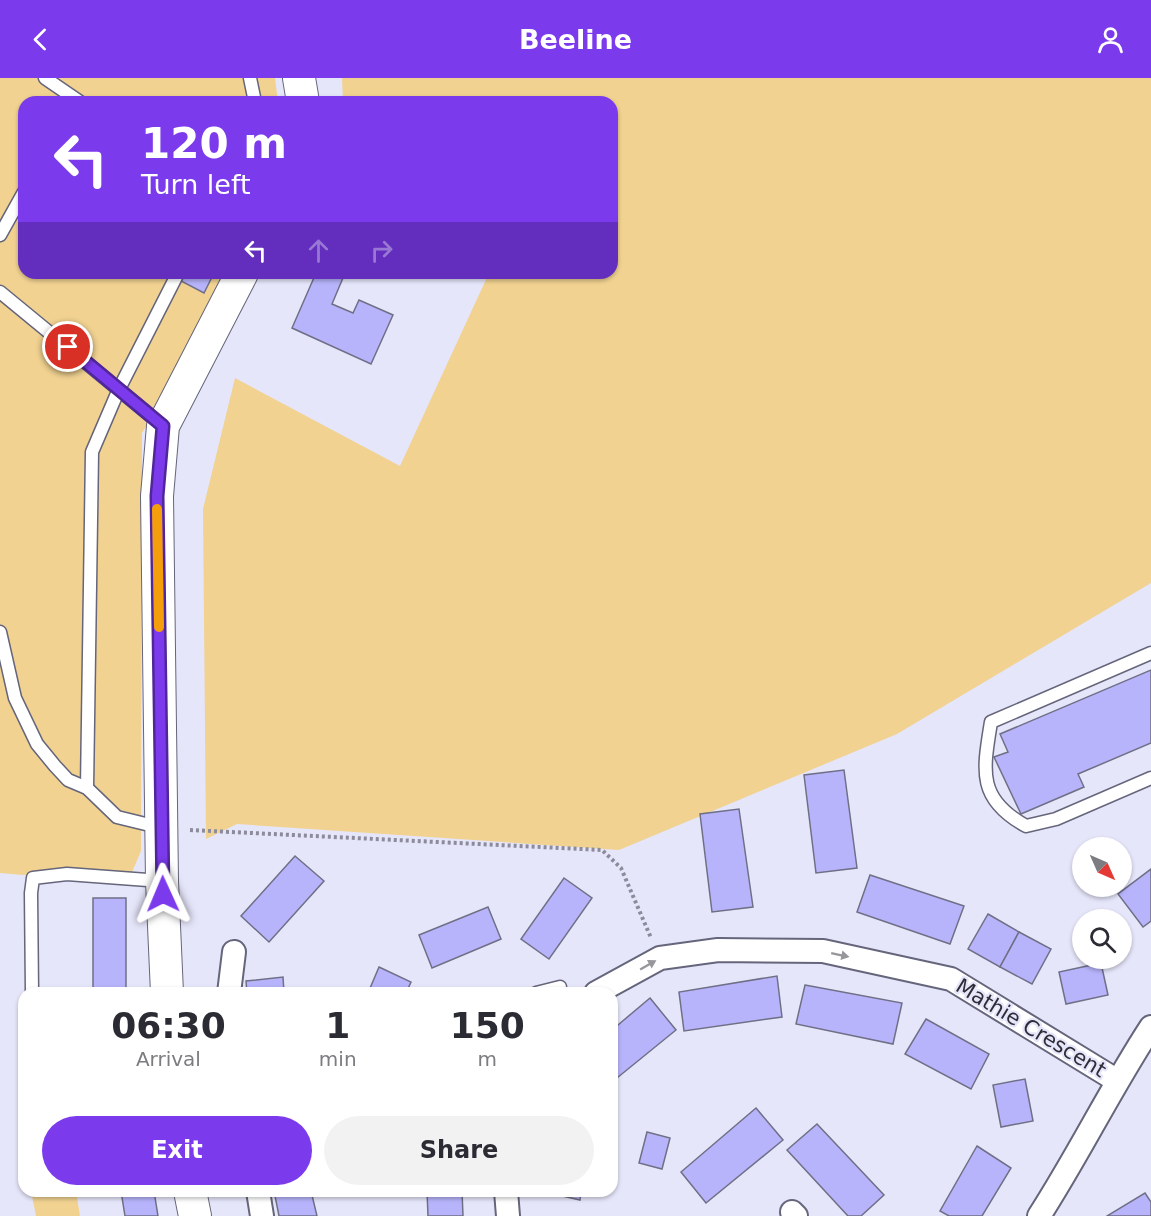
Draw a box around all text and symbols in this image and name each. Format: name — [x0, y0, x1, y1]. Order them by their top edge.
icon: back — [24, 23, 57, 56]
icon: person — [1094, 23, 1127, 56]
text: Beeline — [519, 24, 632, 55]
text: 120 m — [141, 119, 287, 168]
icon: left — [42, 120, 120, 198]
text: Turn left — [141, 169, 251, 200]
icon: left — [239, 234, 272, 267]
icon: ahead — [302, 234, 335, 267]
icon: right — [365, 234, 398, 267]
pin — [42, 321, 93, 372]
icon: arrive — [51, 330, 84, 363]
north arrow — [1072, 837, 1132, 897]
map controls — [1072, 837, 1132, 969]
position arrow — [131, 862, 195, 926]
button: search — [1072, 909, 1132, 969]
one-way arrow — [831, 950, 849, 960]
one-way arrow — [640, 959, 656, 970]
street label: Mathie Crescent — [952, 974, 1110, 1082]
text: 06:30 — [111, 1005, 226, 1046]
text: 1 — [325, 1005, 350, 1046]
text: 150 — [450, 1005, 525, 1046]
text: Arrival — [136, 1047, 201, 1071]
text: min — [319, 1047, 357, 1071]
text: m — [478, 1047, 497, 1071]
button: Exit — [42, 1116, 312, 1185]
button: Share — [324, 1116, 594, 1185]

